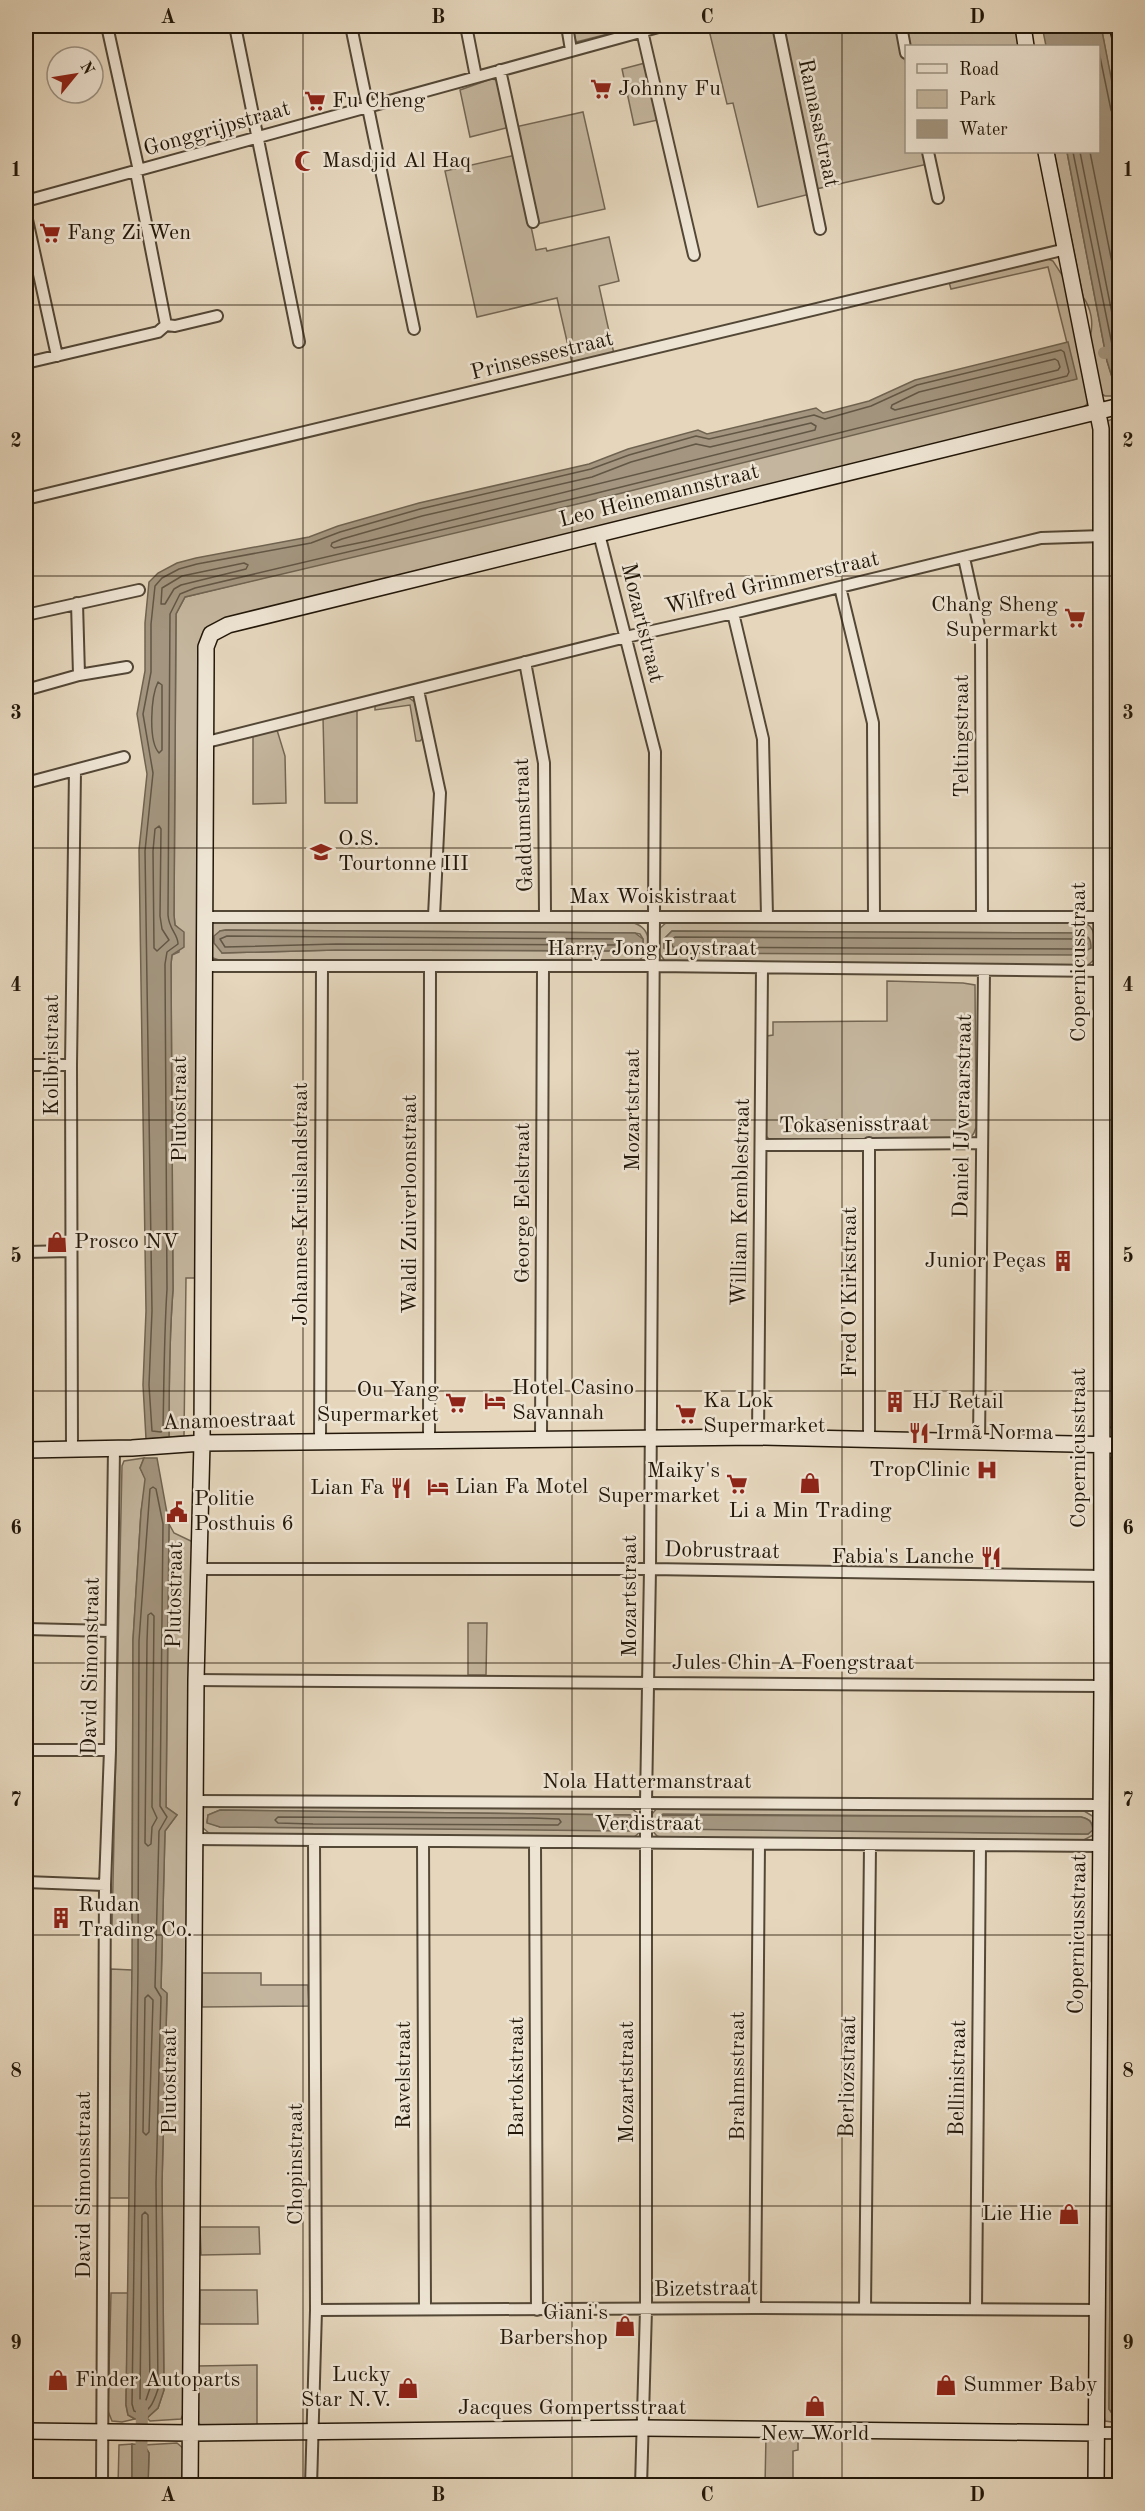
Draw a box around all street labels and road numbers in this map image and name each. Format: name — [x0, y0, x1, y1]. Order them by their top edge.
street label: Ramasastraat — [794, 57, 842, 189]
street label: Gonggrijpstraat — [141, 98, 293, 160]
street label: Prinsessestraat — [468, 328, 616, 384]
street label: Leo Heinemannstraat — [557, 461, 761, 531]
street label: Wilfred Grimmerstraat — [663, 548, 881, 618]
street label: Mozartstraat — [617, 561, 667, 685]
street label: Teltingstraat — [951, 674, 973, 798]
street label: Gaddumstraat — [511, 757, 537, 893]
street label: Copernicusstraat — [1068, 882, 1090, 1042]
street label: Max Woiskistraat — [569, 886, 737, 908]
street label: Harry Jong Loystraat — [547, 938, 757, 960]
street label: Kolibristraat — [41, 994, 63, 1116]
street label: Daniel IJveraarstraat — [950, 1013, 976, 1219]
street label: Mozartstraat — [622, 1049, 644, 1171]
street label: Plutostraat — [169, 1056, 191, 1162]
street label: Johannes Kruislandstraat — [290, 1082, 312, 1326]
street label: Waldi Zuiverloonstraat — [399, 1094, 421, 1314]
street label: William Kemblestraat — [728, 1098, 754, 1306]
street label: Tokasenisstraat — [779, 1113, 929, 1137]
street label: George Eelstraat — [512, 1123, 534, 1284]
street label: Fred O'Kirkstraat — [839, 1206, 861, 1378]
street label: Copernicusstraat — [1068, 1368, 1090, 1528]
street label: Anamoestraat — [162, 1408, 296, 1434]
street label: Mozartstraat — [619, 1535, 641, 1657]
street label: Dobrustraat — [664, 1539, 780, 1563]
street label: Plutostraat — [163, 1541, 187, 1649]
street label: David Simonstraat — [78, 1577, 104, 1755]
street label: Jules Chin A Foengstraat — [672, 1652, 914, 1674]
street label: Nola Hattermanstraat — [542, 1771, 752, 1793]
street label: Verdistraat — [594, 1813, 702, 1835]
street label: Copernicusstraat — [1066, 1854, 1090, 2014]
street label: Brahmsstraat — [727, 2011, 749, 2141]
street label: Berliozstraat — [836, 2016, 860, 2138]
street label: Bartokstraat — [506, 2017, 528, 2137]
street label: Bellinistraat — [946, 2019, 970, 2137]
street label: Ravelstraat — [393, 2021, 415, 2129]
street label: Mozartstraat — [616, 2021, 638, 2143]
street label: Plutostraat — [159, 2028, 181, 2134]
street label: David Simonsstraat — [73, 2091, 95, 2279]
street label: Chopinstraat — [285, 2103, 307, 2225]
street label: Bizetstraat — [654, 2277, 758, 2301]
street label: Jacques Gompertsstraat — [458, 2397, 686, 2419]

